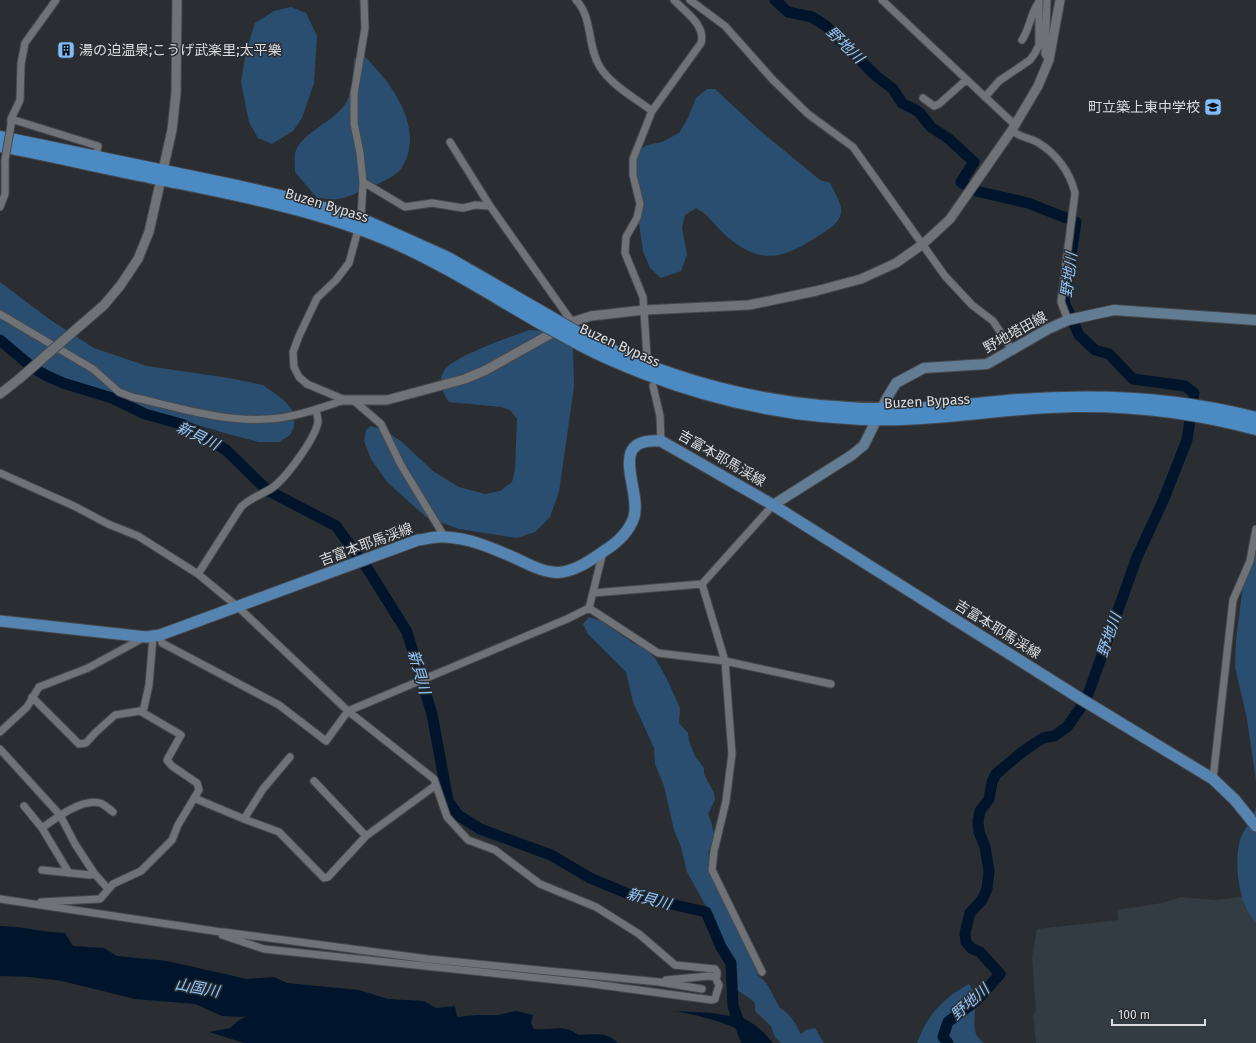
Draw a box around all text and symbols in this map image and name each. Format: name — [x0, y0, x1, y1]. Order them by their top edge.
water label: 野地川 — [823, 23, 869, 68]
building icon: 湯の迫温泉;こうげ武楽里;太平樂 — [56, 40, 76, 60]
place label: 湯の迫温泉;こうげ武楽里;太平樂 — [79, 42, 282, 59]
school or university icon: 町立築上東中学校 — [1203, 97, 1223, 117]
place label: 町立築上東中学校 — [1088, 99, 1200, 116]
street label: Buzen Bypass — [283, 185, 371, 226]
water label: 野地川 — [1057, 250, 1081, 298]
street label: 野地塔田線 — [981, 308, 1050, 357]
street label: Buzen Bypass — [577, 320, 663, 371]
street label: Buzen Bypass — [884, 391, 971, 412]
water label: 新貝川 — [174, 418, 224, 455]
street label: 吉富本耶馬渓線 — [675, 427, 768, 490]
street label: 吉富本耶馬渓線 — [317, 520, 415, 569]
street label: 吉富本耶馬渓線 — [952, 596, 1044, 663]
water label: 野地川 — [1093, 609, 1125, 659]
water label: 新貝川 — [404, 648, 434, 698]
water label: 新貝川 — [625, 884, 675, 914]
water label: 山国川 — [173, 975, 223, 1001]
water label: 野地川 — [947, 979, 994, 1024]
scale bar — [1112, 1001, 1205, 1027]
text: 100 m — [1118, 1008, 1150, 1022]

